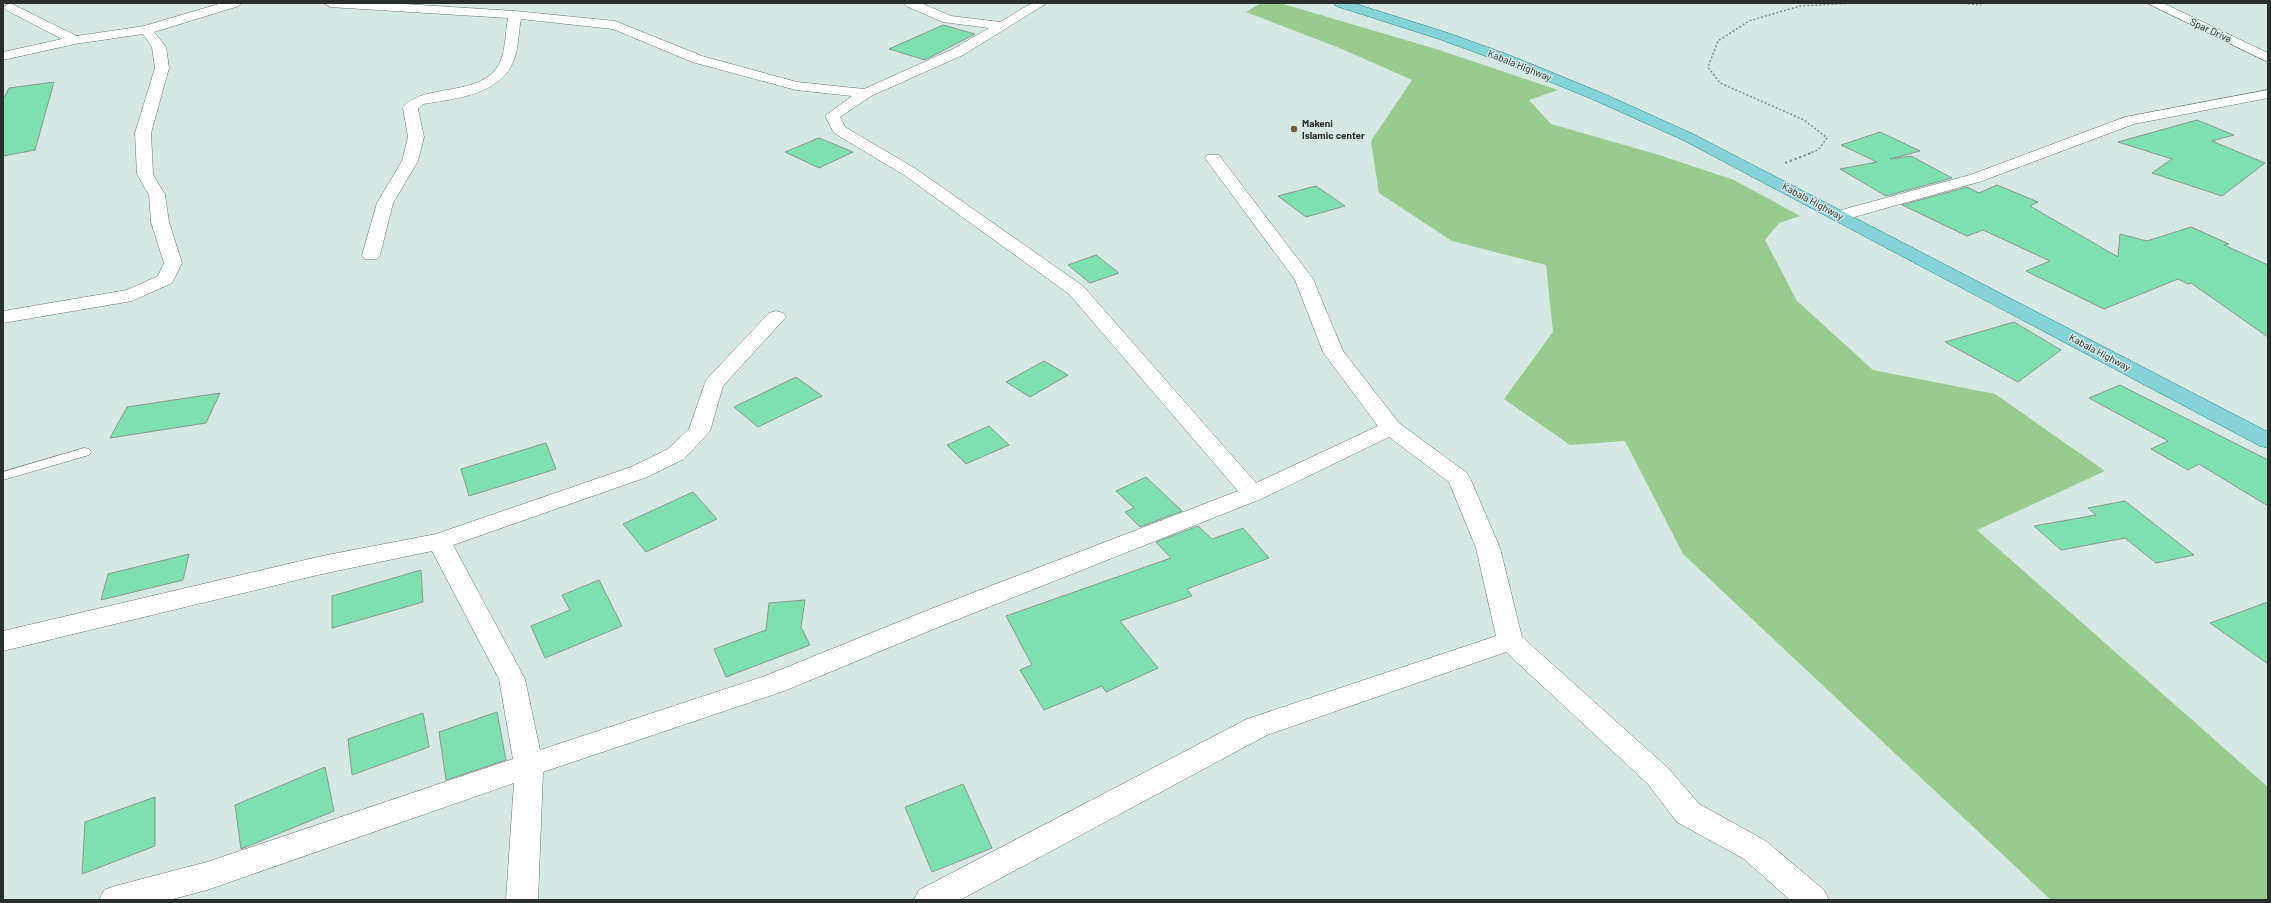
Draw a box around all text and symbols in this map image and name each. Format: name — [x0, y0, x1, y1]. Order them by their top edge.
street label: Spar Drive — [2188, 15, 2234, 45]
street label: Kabala Highway — [1486, 47, 1554, 83]
place label: Makeni Islamic center — [1302, 117, 1365, 141]
marker: Makeni Islamic center — [1289, 124, 1299, 134]
street label: Kabala Highway — [1780, 180, 1846, 222]
street label: Kabala Highway — [2067, 331, 2133, 373]

